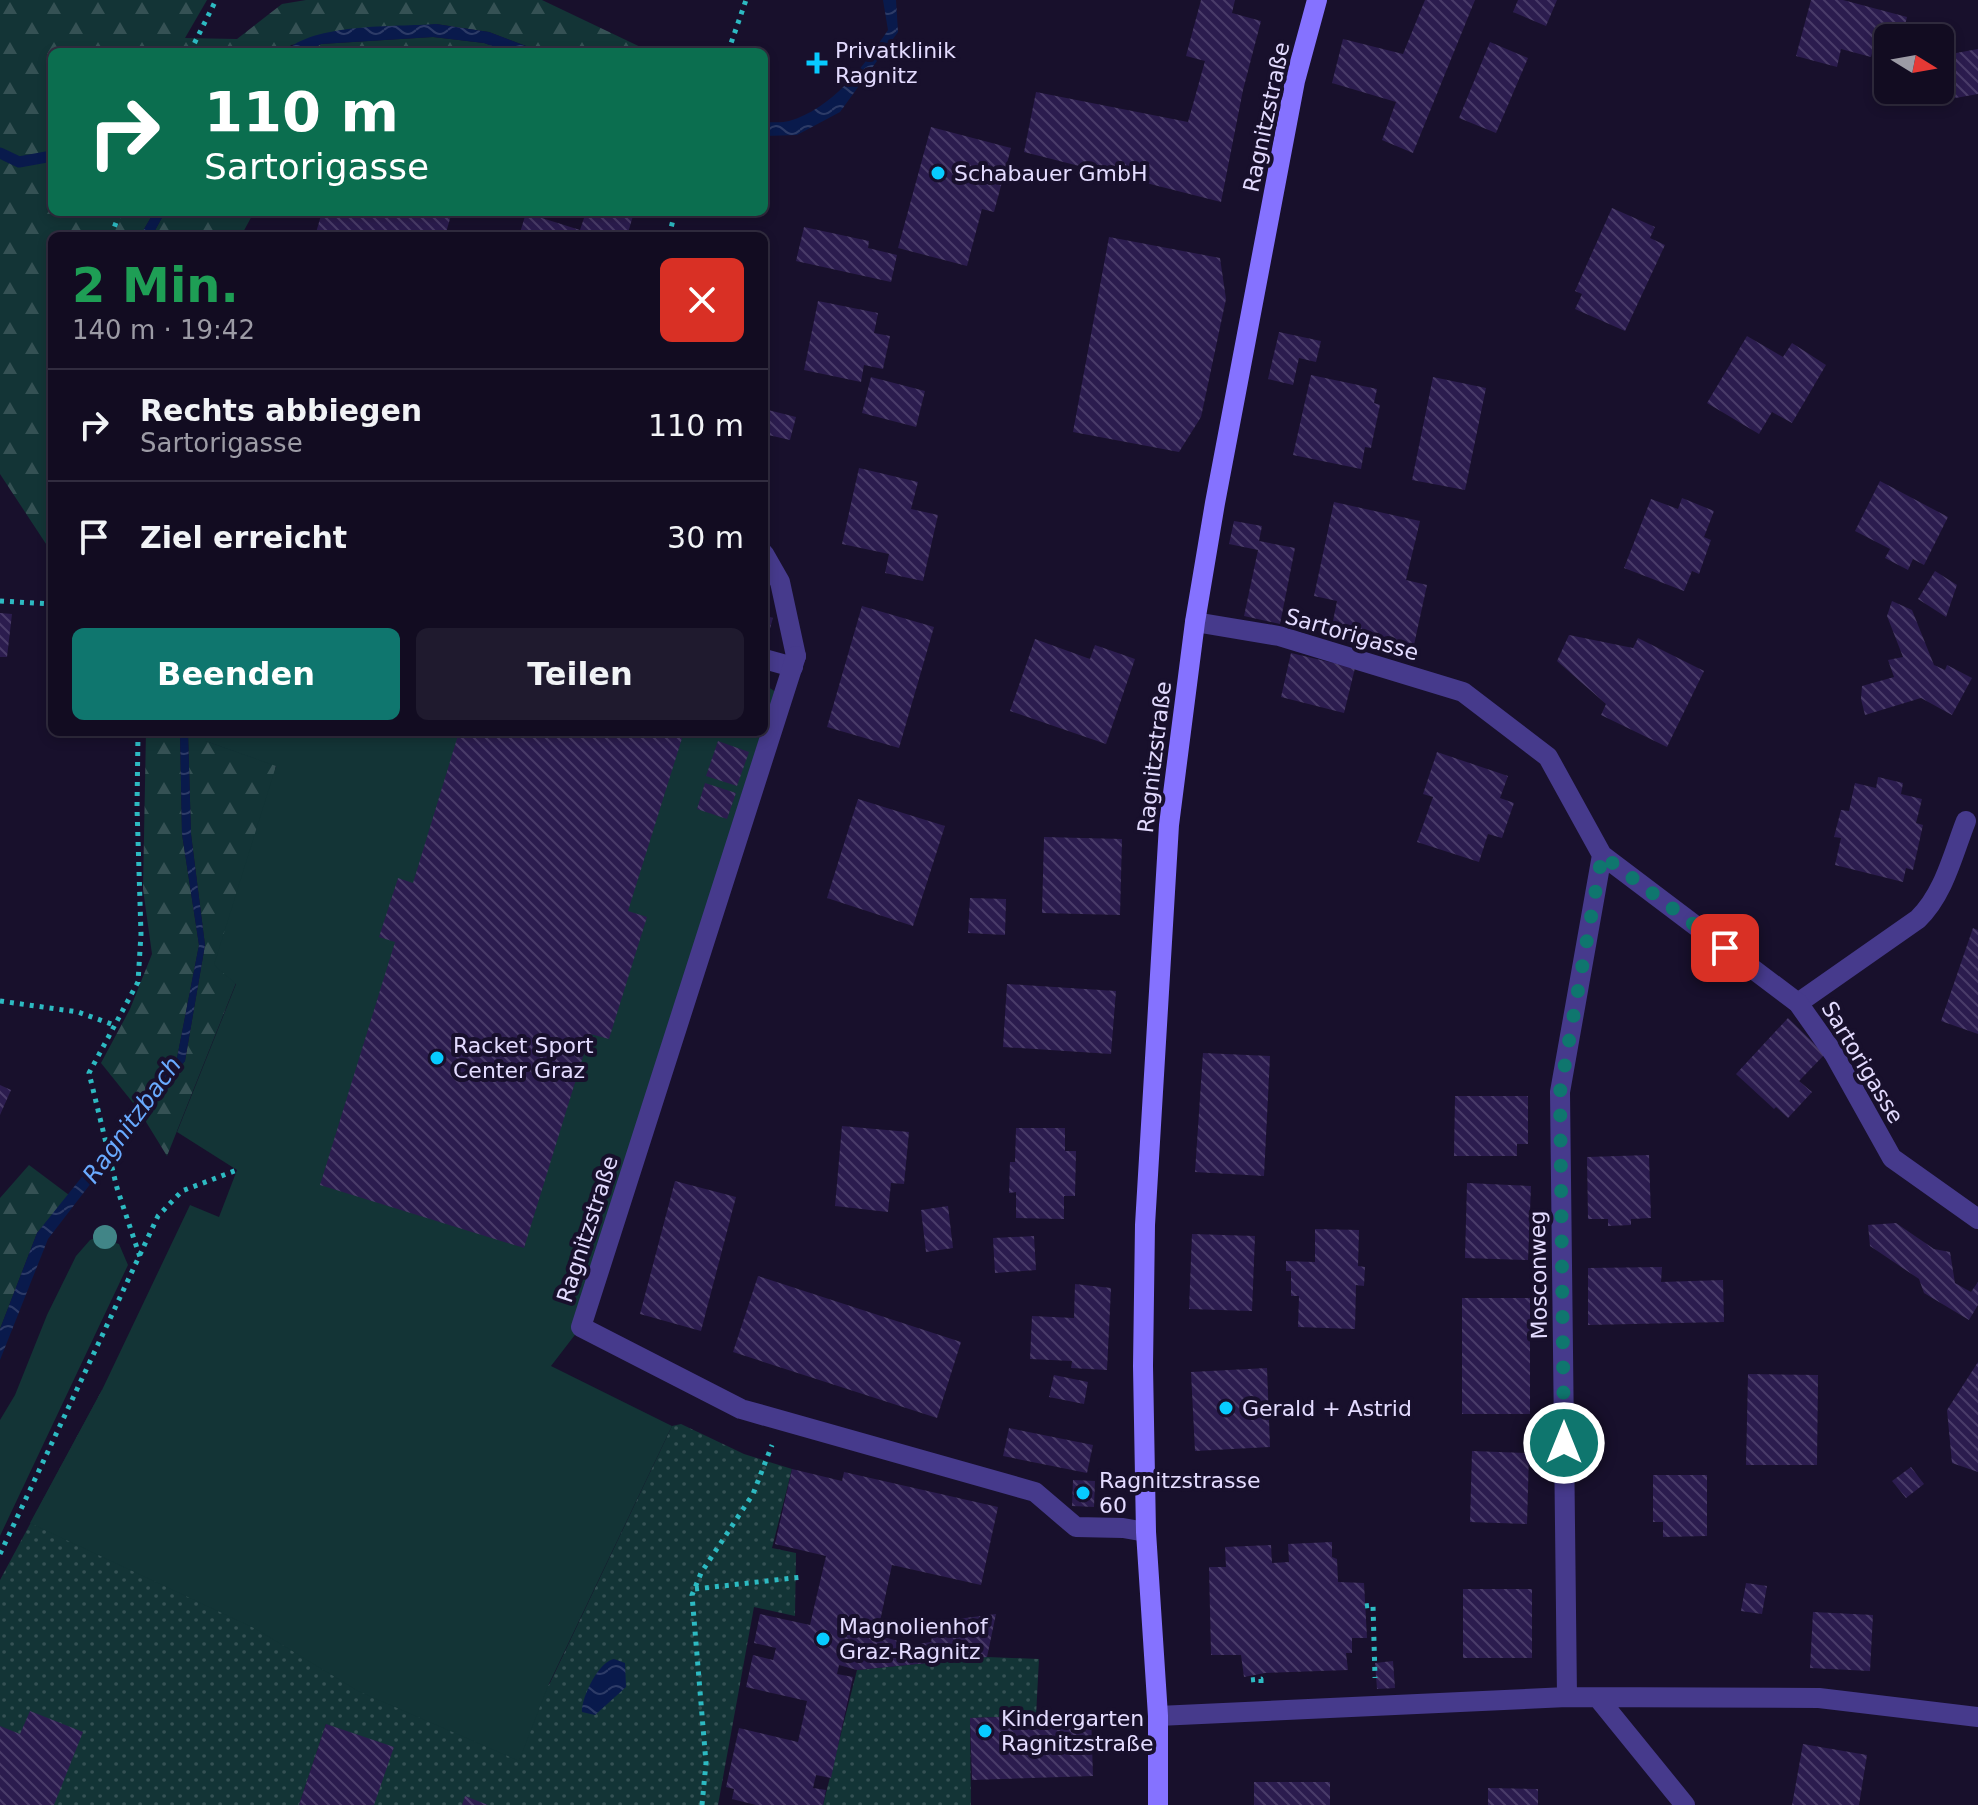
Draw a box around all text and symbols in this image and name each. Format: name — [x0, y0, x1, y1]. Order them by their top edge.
north arrow — [1874, 24, 1954, 104]
map controls — [1874, 24, 1954, 104]
place label: Privatklinik Ragnitz — [835, 38, 956, 88]
street label: Ragnitzstraße — [1238, 40, 1295, 194]
marker: Privatklinik Ragnitz — [806, 52, 828, 74]
text: 110 m — [204, 79, 399, 144]
icon: right — [72, 80, 176, 184]
text: Sartorigasse — [204, 146, 429, 187]
place label: Schabauer GmbH — [954, 161, 1147, 186]
marker: Schabauer GmbH — [929, 164, 947, 182]
text: 2 Min. — [72, 257, 239, 313]
button: close — [660, 258, 744, 342]
text: 140 m · 19:42 — [72, 315, 255, 345]
text: Rechts abbiegen — [140, 393, 422, 428]
icon: right — [72, 403, 116, 447]
text: 110 m — [648, 408, 744, 443]
text: Sartorigasse — [140, 428, 303, 458]
icon: arrive — [72, 515, 116, 559]
text: Ziel erreicht — [140, 520, 347, 555]
text: 30 m — [667, 520, 744, 555]
street label: Sartorigasse — [1282, 603, 1421, 665]
button: Beenden — [72, 628, 400, 720]
button: Teilen — [416, 628, 744, 720]
street label: Ragnitzstraße — [1133, 680, 1176, 834]
pin — [1691, 914, 1759, 982]
icon: arrive — [1703, 926, 1747, 970]
street label: Sartorigasse — [1816, 997, 1909, 1128]
place label: Racket Sport Center Graz — [453, 1033, 594, 1083]
marker: Racket Sport Center Graz — [428, 1049, 446, 1067]
water label: Ragnitzbach — [77, 1052, 187, 1188]
street label: Ragnitzstraße — [552, 1153, 623, 1306]
street label: Mosconweg — [1525, 1210, 1552, 1340]
place label: Gerald + Astrid — [1242, 1396, 1412, 1421]
marker: Gerald + Astrid — [1217, 1399, 1235, 1417]
position arrow — [1522, 1401, 1606, 1485]
place label: Ragnitzstrasse 60 — [1099, 1468, 1261, 1518]
marker: Ragnitzstrasse 60 — [1074, 1484, 1092, 1502]
place label: Magnolienhof Graz-Ragnitz — [839, 1614, 989, 1664]
marker: Magnolienhof Graz-Ragnitz — [814, 1630, 832, 1648]
place label: Kindergarten Ragnitzstraße — [1001, 1706, 1154, 1756]
marker: Kindergarten Ragnitzstraße — [976, 1722, 994, 1740]

